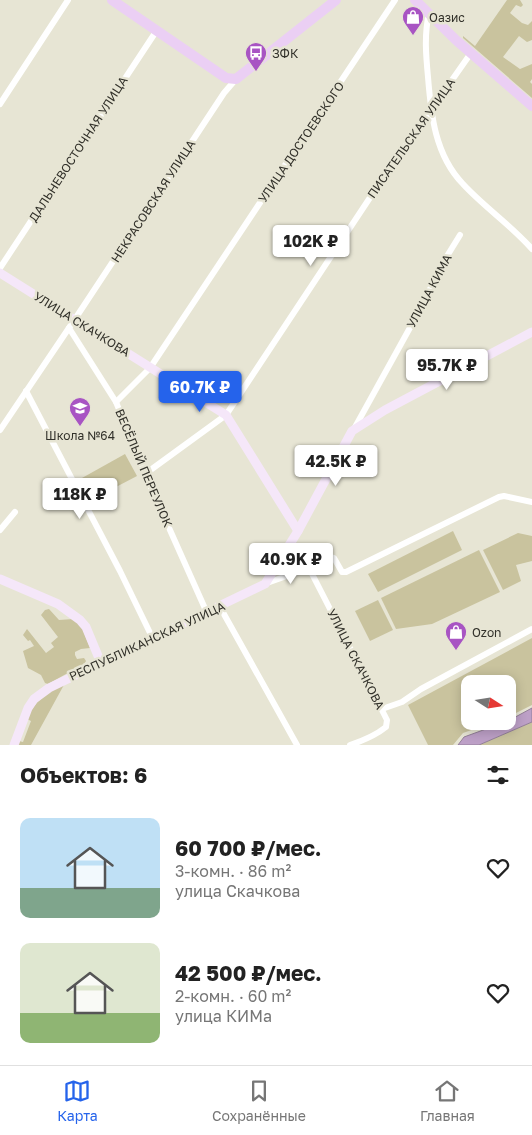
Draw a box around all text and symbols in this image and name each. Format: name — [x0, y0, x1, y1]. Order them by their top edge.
shop icon: Оазис — [401, 5, 425, 36]
place label: Оазис — [429, 10, 465, 25]
bus stop icon: ЗФК — [244, 41, 268, 72]
place label: ЗФК — [272, 46, 299, 61]
street label: ДАЛЬНЕВОСТОЧНАЯ УЛИЦА — [25, 74, 131, 224]
street label: ПИСАТЕЛЬСКАЯ УЛИЦА — [364, 75, 458, 201]
street label: УЛИЦА ДОСТОЕВСКОГО — [255, 78, 347, 205]
street label: НЕКРАСОВСКАЯ УЛИЦА — [108, 137, 198, 265]
pin: 102K ₽ — [270, 224, 352, 267]
text: 102K ₽ — [284, 231, 338, 251]
street label: УЛИЦА КИМА — [403, 252, 455, 330]
street label: УЛИЦА СКАЧКОВА — [31, 288, 133, 360]
pin: 95.7K ₽ — [401, 348, 493, 391]
text: 95.7K ₽ — [417, 355, 477, 375]
pin: 60.7K ₽ — [154, 370, 246, 413]
text: 60.7K ₽ — [170, 377, 230, 397]
school or university icon: Школа №64 — [68, 396, 92, 427]
street label: ВЕСЁЛЫЙ ПЕРЕУЛОК — [112, 407, 176, 530]
place label: Школа №64 — [45, 428, 115, 443]
pin: 42.5K ₽ — [290, 444, 382, 487]
text: 42.5K ₽ — [305, 451, 367, 471]
pin: 118K ₽ — [39, 478, 121, 520]
text: 118K ₽ — [53, 484, 107, 504]
pin: 40.9K ₽ — [245, 542, 337, 585]
text: 40.9K ₽ — [260, 549, 322, 569]
street label: РЕСПУБЛИКАНСКАЯ УЛИЦА — [67, 598, 227, 684]
street label: УЛИЦА СКАЧКОВА — [324, 606, 388, 712]
shop icon: Ozon — [444, 620, 468, 651]
place label: Ozon — [472, 625, 501, 640]
north arrow — [461, 675, 516, 730]
map controls — [461, 675, 516, 730]
icon: filters — [484, 761, 512, 789]
text: Объектов: 6 — [20, 762, 147, 788]
text: 60 700 ₽/мес. — [175, 835, 321, 861]
icon: home — [60, 838, 120, 898]
icon: heart — [484, 854, 512, 882]
text: 3-комн. · 86 m² — [175, 861, 291, 881]
text: улица Скачкова — [175, 881, 300, 901]
text: 42 500 ₽/мес. — [175, 960, 322, 986]
icon: home — [60, 963, 120, 1023]
icon: heart — [484, 979, 512, 1007]
text: 2-комн. · 60 m² — [175, 986, 291, 1006]
text: улица КИМа — [175, 1006, 272, 1026]
tab: Карта — [57, 1077, 98, 1124]
tab: Сохранённые — [212, 1077, 306, 1124]
tab: Главная — [420, 1077, 475, 1124]

